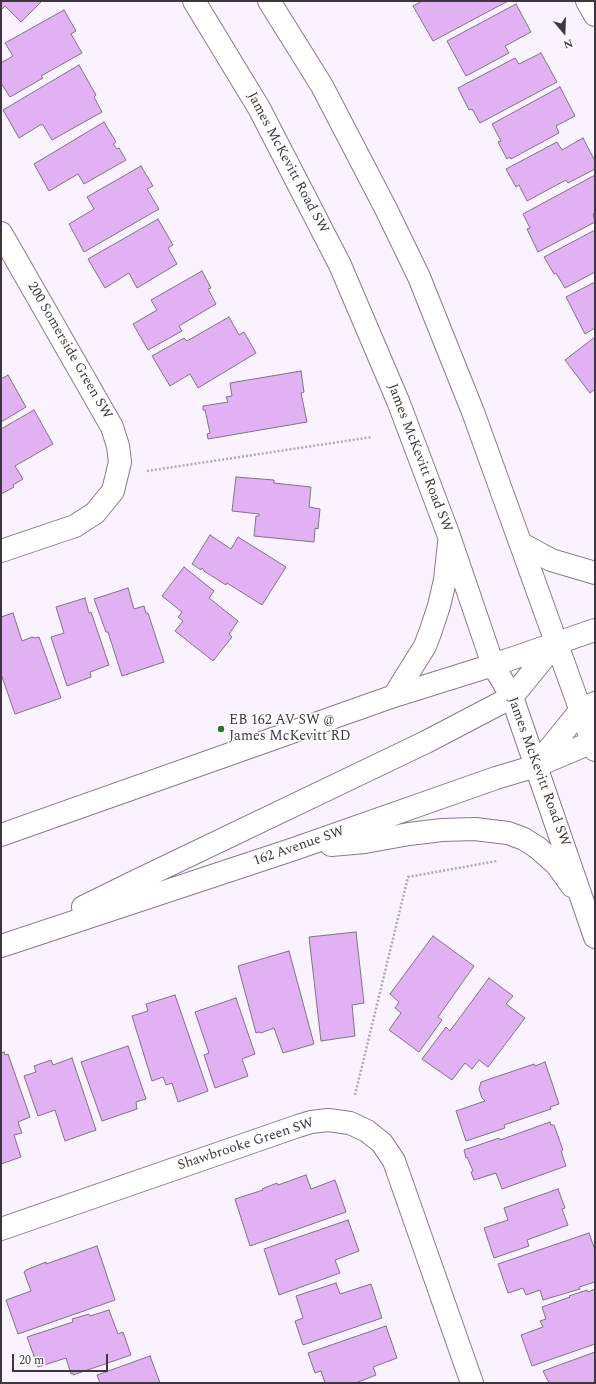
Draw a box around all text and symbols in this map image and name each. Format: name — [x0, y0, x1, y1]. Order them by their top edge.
north arrow — [544, 12, 584, 52]
text: N — [561, 34, 575, 53]
street label: James McKevitt Road SW — [243, 89, 331, 237]
street label: 200 Somerside Green SW — [23, 280, 115, 422]
street label: James McKevitt Road SW — [383, 381, 455, 535]
street label: James McKevitt Road SW — [503, 695, 573, 849]
place label: EB 162 AV SW @ James McKevitt RD — [229, 713, 351, 746]
marker: EB 162 AV SW @ James McKevitt RD — [216, 724, 226, 734]
street label: 162 Avenue SW — [251, 824, 347, 870]
street label: Shawbrooke Green SW — [176, 1115, 316, 1175]
scale bar — [14, 1346, 110, 1372]
text: 20 m — [19, 1351, 44, 1370]

